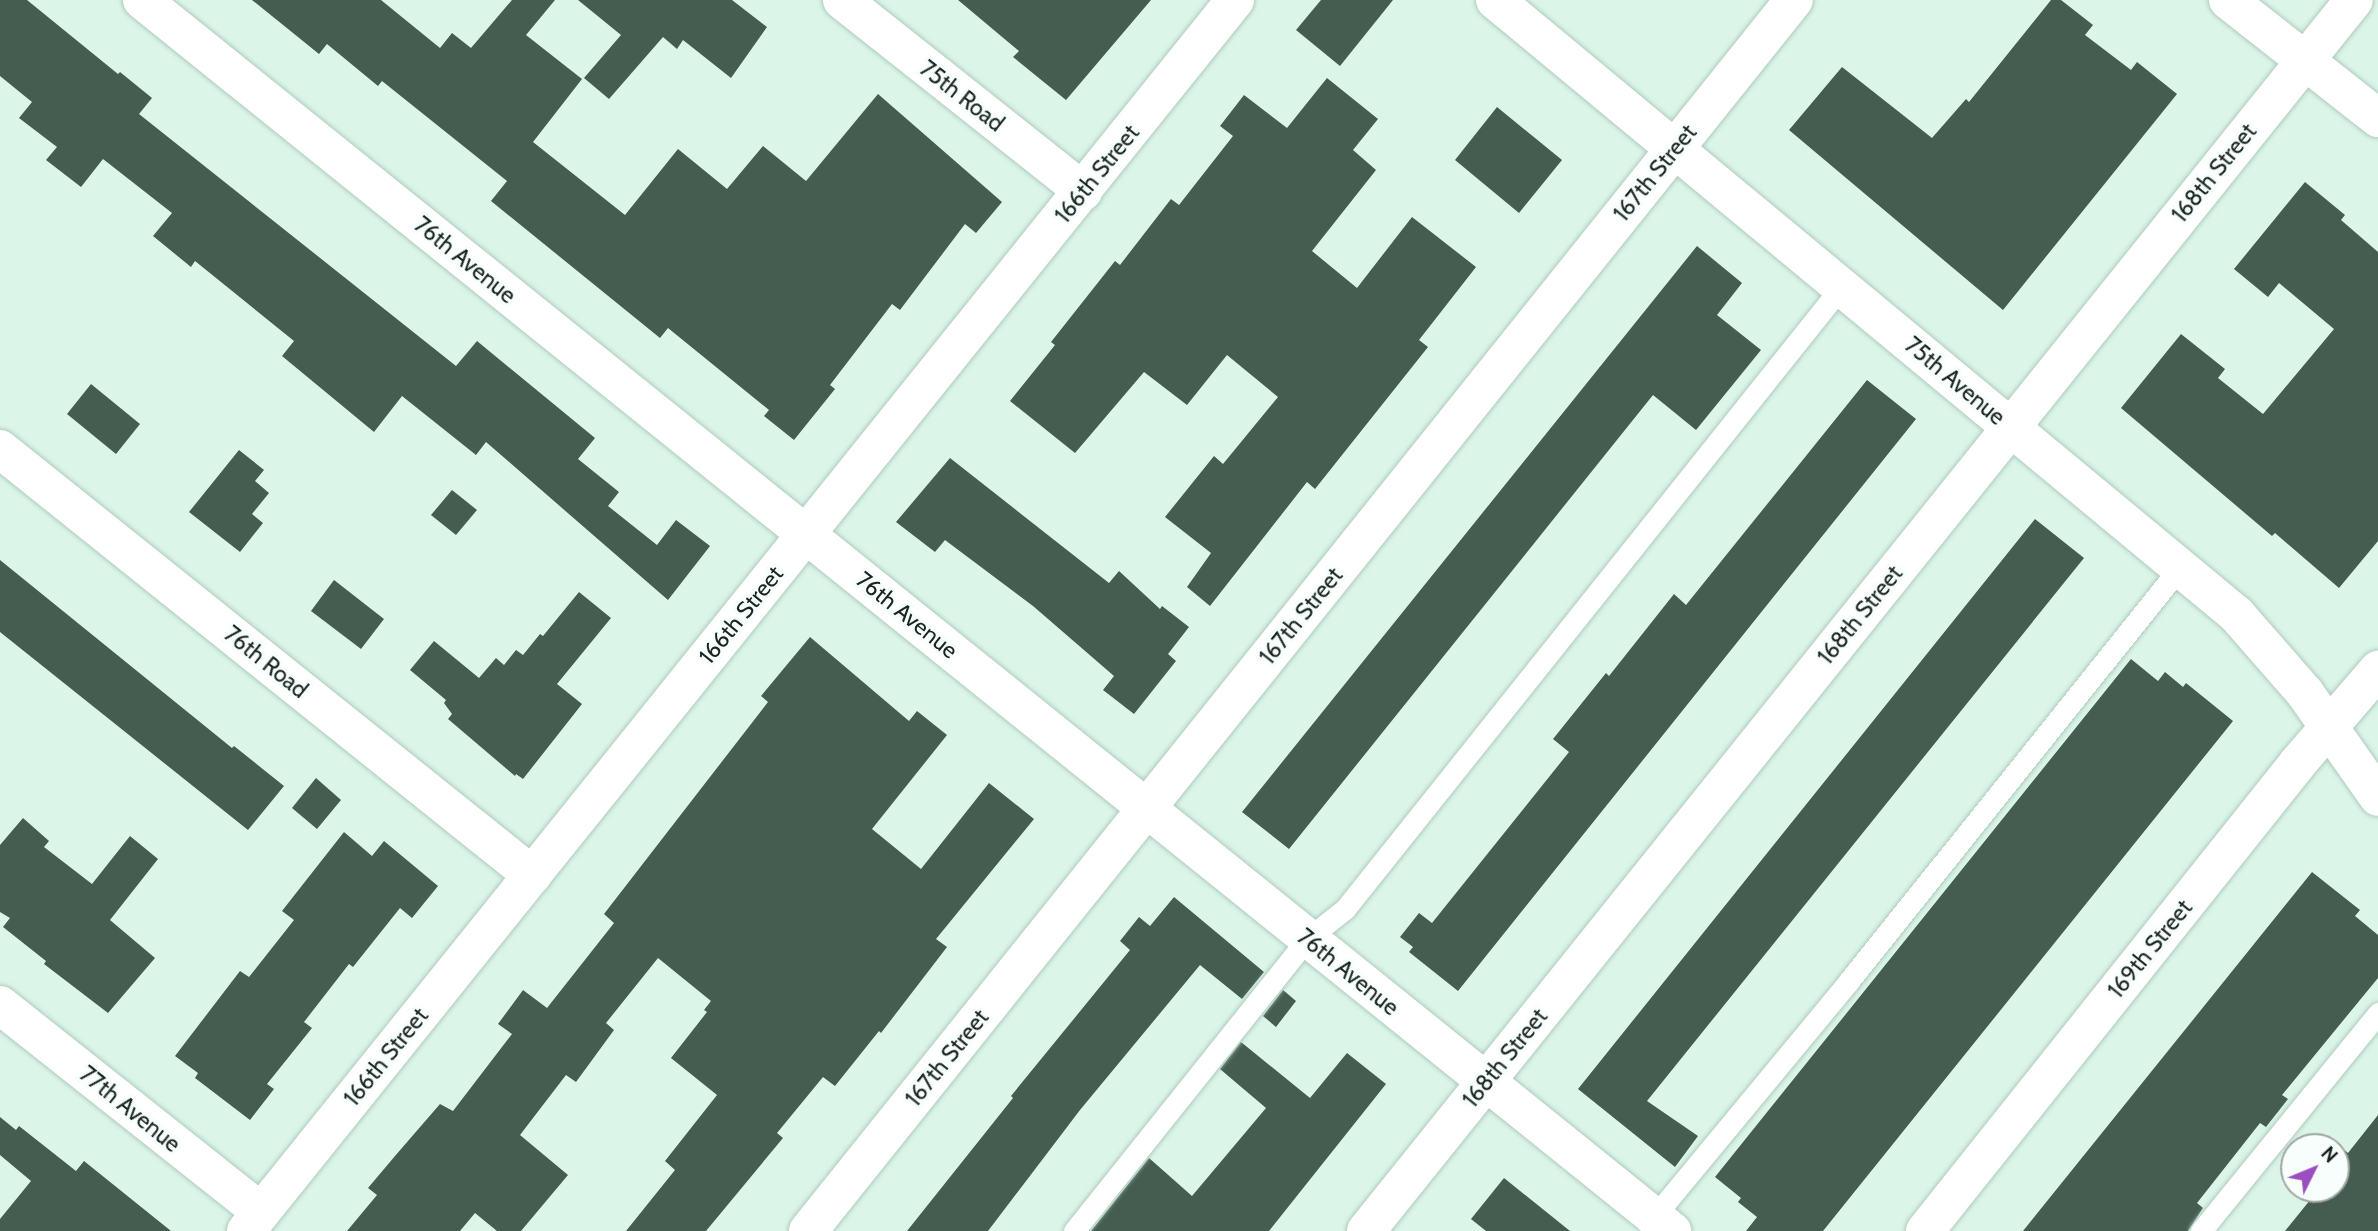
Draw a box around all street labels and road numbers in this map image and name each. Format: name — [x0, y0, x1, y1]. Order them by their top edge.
street label: 75th Road — [914, 55, 1010, 137]
street label: 168th Street — [2166, 118, 2262, 228]
street label: 166th Street — [1049, 119, 1145, 229]
street label: 167th Street — [1608, 119, 1702, 227]
street label: 76th Avenue — [409, 211, 521, 309]
street label: 75th Avenue — [1899, 331, 2011, 431]
street label: 166th Street — [693, 560, 789, 670]
street label: 168th Street — [1812, 560, 1908, 670]
street label: 167th Street — [1254, 562, 1348, 670]
street label: 76th Avenue — [851, 566, 963, 664]
street label: 76th Road — [219, 620, 313, 704]
street label: 169th Street — [2102, 894, 2198, 1004]
street label: 76th Avenue — [1292, 923, 1404, 1021]
street label: 166th Street — [338, 1002, 434, 1112]
street label: 168th Street — [1457, 1003, 1553, 1113]
street label: 167th Street — [900, 1004, 994, 1112]
street label: 77th Avenue — [74, 1060, 186, 1158]

